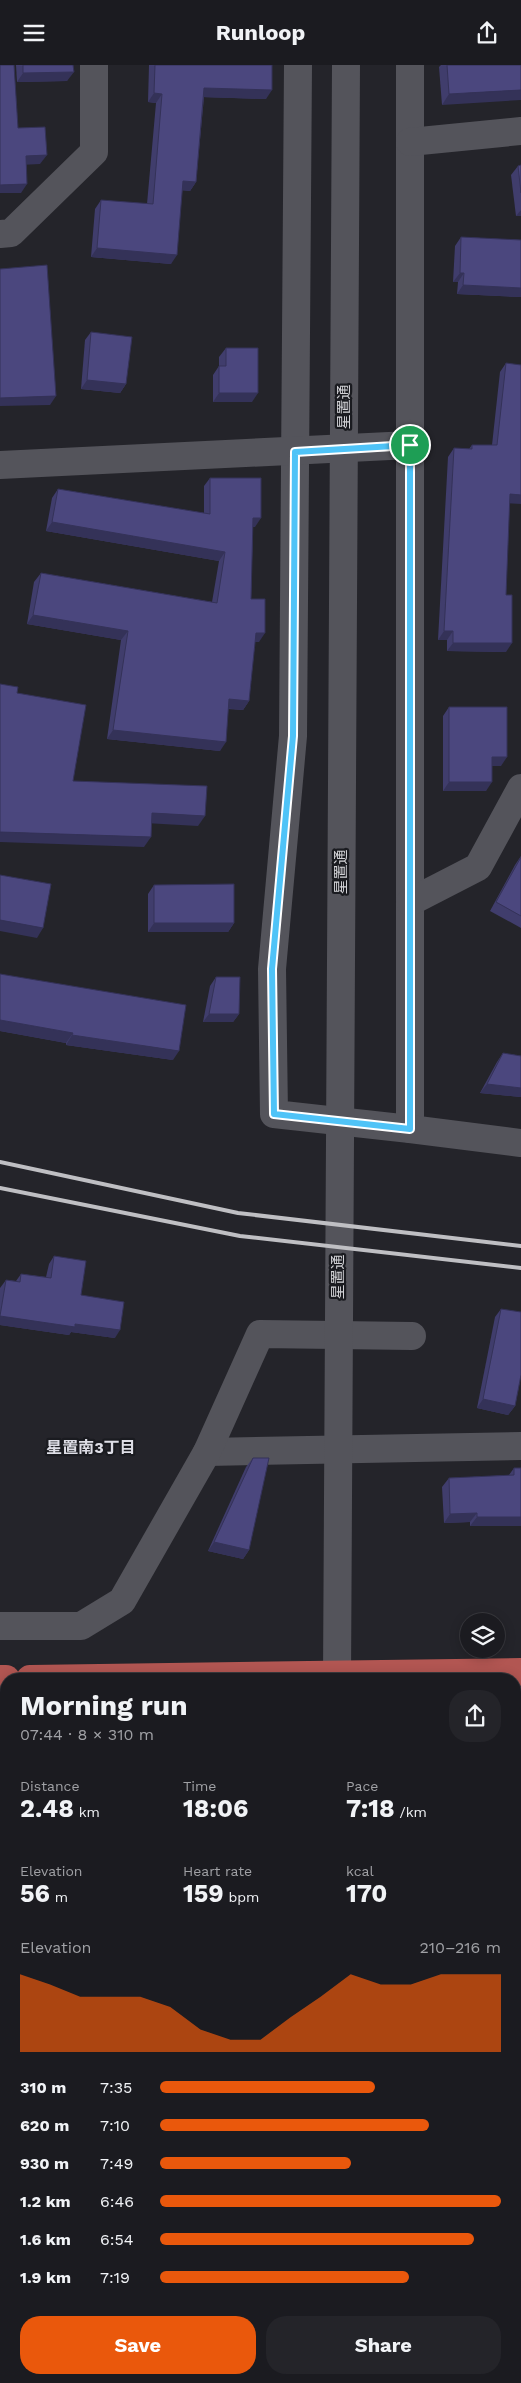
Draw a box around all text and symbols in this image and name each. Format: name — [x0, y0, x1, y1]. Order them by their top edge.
icon: menu — [20, 19, 48, 47]
icon: share — [473, 19, 501, 47]
text: Runloop — [216, 20, 305, 45]
street label: 星置通 — [335, 384, 353, 430]
pin — [389, 424, 431, 466]
icon: arrive — [396, 431, 424, 459]
street label: 星置通 — [332, 849, 350, 895]
street label: 星置通 — [329, 1254, 347, 1300]
district label: 星置南3丁目 — [46, 1438, 136, 1457]
map controls — [460, 1613, 505, 1658]
button: layers — [460, 1613, 505, 1658]
text: Morning run — [20, 1689, 188, 1722]
button: share — [449, 1690, 501, 1742]
text: 07:44 · 8 × 310 m — [20, 1725, 154, 1744]
text: Distance — [20, 1778, 80, 1794]
text: Time — [183, 1778, 216, 1794]
text: Pace — [346, 1778, 378, 1794]
text: 2.48 — [20, 1794, 74, 1823]
text: 18:06 — [183, 1794, 249, 1823]
text: 7:18 — [346, 1794, 395, 1823]
text: km — [74, 1804, 100, 1820]
text: /km — [395, 1804, 427, 1820]
text: Elevation — [20, 1863, 83, 1879]
text: Heart rate — [183, 1863, 252, 1879]
text: kcal — [346, 1863, 374, 1879]
text: 56 — [20, 1879, 50, 1908]
text: 159 — [183, 1879, 224, 1908]
text: 170 — [346, 1879, 387, 1908]
text: m — [50, 1889, 68, 1905]
text: bpm — [224, 1889, 259, 1905]
text: Elevation — [20, 1938, 91, 1957]
text: 210–216 m — [419, 1938, 501, 1957]
text: 310 m — [20, 2078, 66, 2097]
text: 7:35 — [100, 2078, 132, 2097]
text: 620 m — [20, 2116, 69, 2135]
text: 7:10 — [100, 2116, 130, 2135]
text: 930 m — [20, 2154, 69, 2173]
text: 7:49 — [100, 2154, 133, 2173]
text: 1.2 km — [20, 2192, 71, 2211]
text: 6:46 — [100, 2192, 134, 2211]
text: 1.6 km — [20, 2230, 71, 2249]
text: 6:54 — [100, 2230, 134, 2249]
text: 1.9 km — [20, 2268, 71, 2287]
text: 7:19 — [100, 2268, 130, 2287]
button: Save — [20, 2316, 256, 2374]
button: Share — [266, 2316, 501, 2374]

